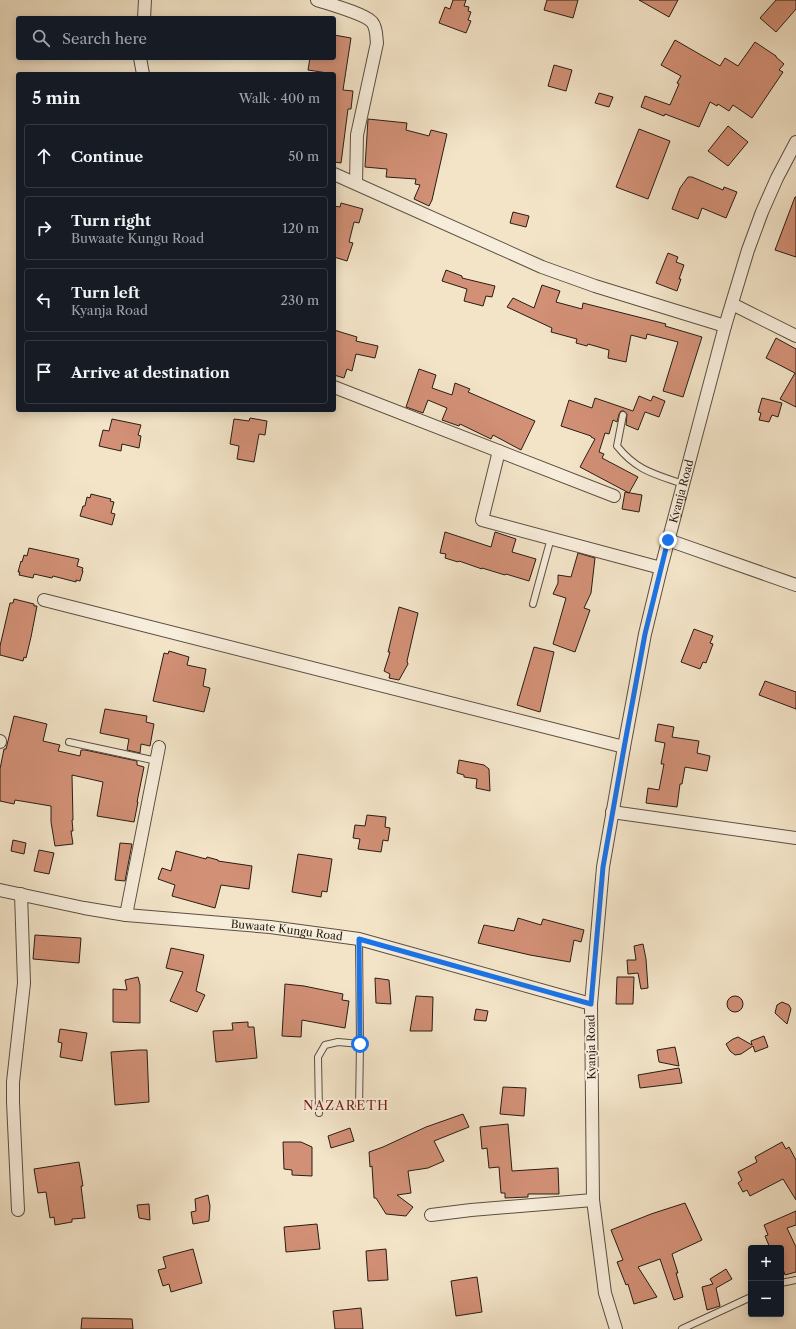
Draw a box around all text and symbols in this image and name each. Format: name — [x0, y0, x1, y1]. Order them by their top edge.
search box — [16, 16, 336, 60]
icon: search — [30, 27, 52, 49]
text: Search here — [62, 29, 147, 48]
text: 5 min — [32, 88, 80, 108]
text: Walk · 400 m — [239, 90, 320, 106]
icon: ahead — [33, 145, 55, 167]
text: Continue — [71, 147, 143, 166]
text: 50 m — [288, 148, 319, 164]
text: Turn right — [71, 211, 151, 230]
icon: right — [33, 217, 55, 239]
text: 120 m — [282, 220, 319, 236]
text: Buwaate Kungu Road — [71, 230, 204, 246]
text: Turn left — [71, 283, 140, 302]
icon: left — [33, 289, 55, 311]
text: 230 m — [281, 292, 319, 308]
text: Kyanja Road — [71, 302, 148, 318]
icon: arrive — [33, 361, 55, 383]
text: Arrive at destination — [71, 363, 230, 382]
street label: Kyanja Road — [666, 458, 696, 525]
route end — [659, 531, 677, 549]
street label: Buwaate Kungu Road — [230, 917, 344, 944]
street label: Kyanja Road — [583, 1014, 599, 1080]
route start — [351, 1035, 369, 1053]
district label: NAZARETH — [303, 1097, 389, 1113]
map controls — [748, 1245, 784, 1317]
button: + — [748, 1245, 784, 1281]
button: − — [748, 1281, 784, 1317]

